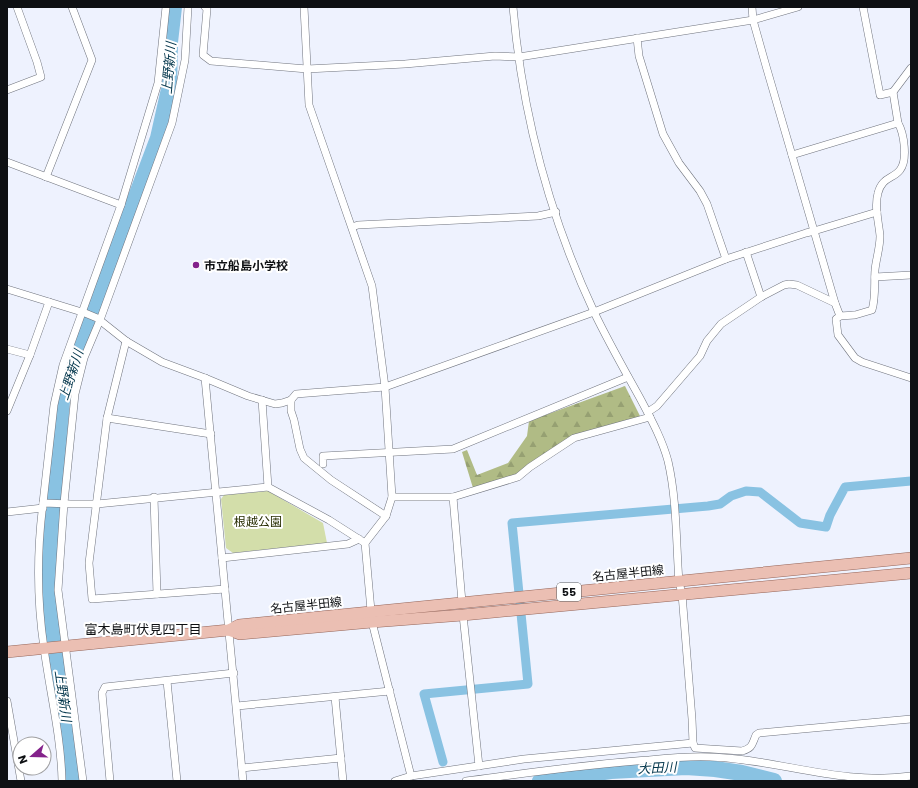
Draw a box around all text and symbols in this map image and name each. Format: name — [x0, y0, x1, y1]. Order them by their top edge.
water label: 上野新川 — [157, 39, 181, 95]
place label: 市立船島小学校 — [204, 257, 288, 274]
marker: 市立船島小学校 — [191, 260, 201, 270]
water label: 上野新川 — [54, 345, 89, 403]
park label: 根越公園 — [234, 513, 282, 530]
street label: 名古屋半田線 — [591, 561, 665, 585]
road number: 55 — [557, 583, 581, 601]
street label: 名古屋半田線 — [269, 593, 343, 617]
district label: 富木島町伏見四丁目 — [84, 620, 202, 639]
water label: 上野新川 — [50, 669, 76, 725]
north arrow — [12, 736, 52, 776]
text: N — [14, 753, 32, 766]
water label: 大田川 — [637, 757, 679, 779]

